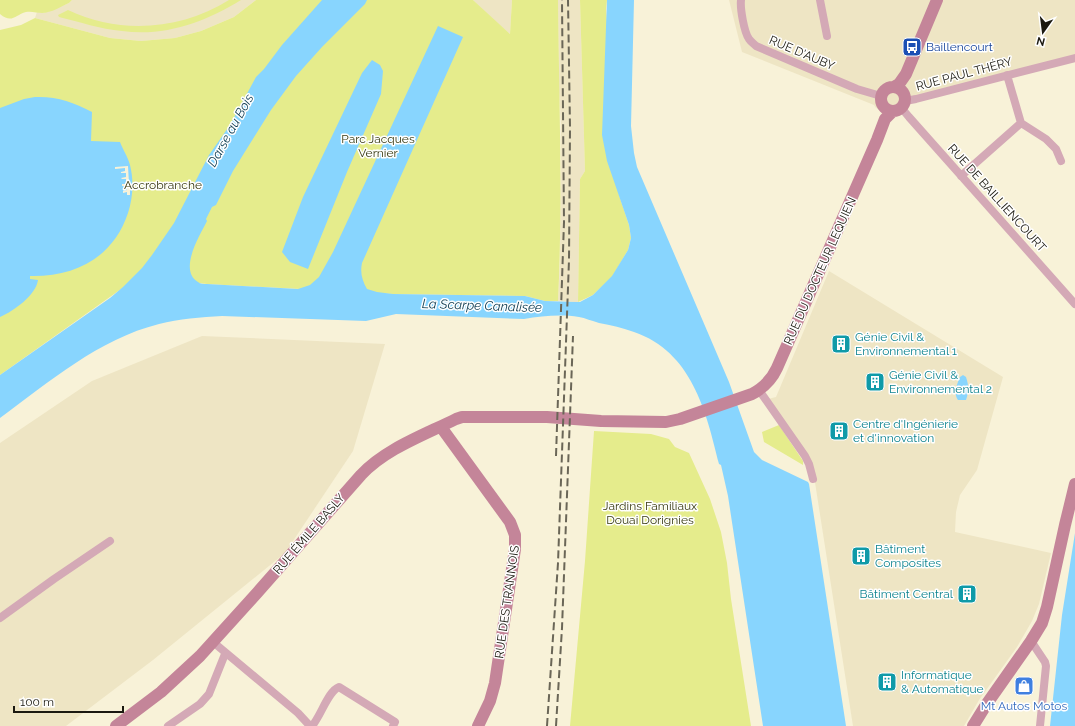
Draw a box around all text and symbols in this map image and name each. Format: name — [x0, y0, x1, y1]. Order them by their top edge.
north arrow — [1023, 12, 1063, 52]
street label: RUE D'AUBY — [767, 33, 837, 73]
text: N — [1035, 34, 1046, 49]
bus stop icon: Baillencourt — [901, 36, 923, 58]
place label: Baillencourt — [926, 40, 993, 54]
street label: RUE PAUL THÉRY — [914, 54, 1014, 94]
water label: Darse au Bois — [204, 91, 257, 169]
park label: Parc Jacques Vernier — [341, 132, 415, 160]
street label: RUE DE BAILLIENCOURT — [945, 141, 1049, 255]
park label: Accrobranche — [124, 178, 202, 192]
street label: RUE DU DOCTEUR LEQUIEN — [781, 195, 859, 347]
water label: La Scarpe Canalisée — [422, 296, 542, 315]
place label: Génie Civil & Environnemental 1 — [855, 330, 957, 358]
building icon: Génie Civil & Environnemental 1 — [830, 333, 852, 355]
place label: Génie Civil & Environnemental 2 — [889, 368, 992, 396]
building icon: Génie Civil & Environnemental 2 — [864, 371, 886, 393]
place label: Centre d'Ingénierie et d'innovation — [853, 417, 958, 445]
building icon: Centre d'Ingénierie et d'innovation — [828, 420, 850, 442]
street label: RUE ÉMILE BASLY — [270, 491, 348, 577]
park label: Jardins Familiaux Douai Dorignies — [603, 499, 697, 527]
place label: Bâtiment Composites — [875, 542, 941, 570]
street label: RUE DES TRANNOIS — [492, 545, 522, 659]
building icon: Bâtiment Composites — [850, 545, 872, 567]
building icon: Bâtiment Central — [956, 583, 978, 605]
place label: Bâtiment Central — [860, 587, 954, 601]
place label: Informatique & Automatique — [901, 668, 984, 696]
building icon: Informatique & Automatique — [876, 671, 898, 693]
shop icon: Mt Autos Motos — [1013, 675, 1035, 697]
scale bar — [14, 688, 123, 714]
text: 100 m — [20, 695, 54, 709]
place label: Mt Autos Motos — [981, 699, 1067, 713]

